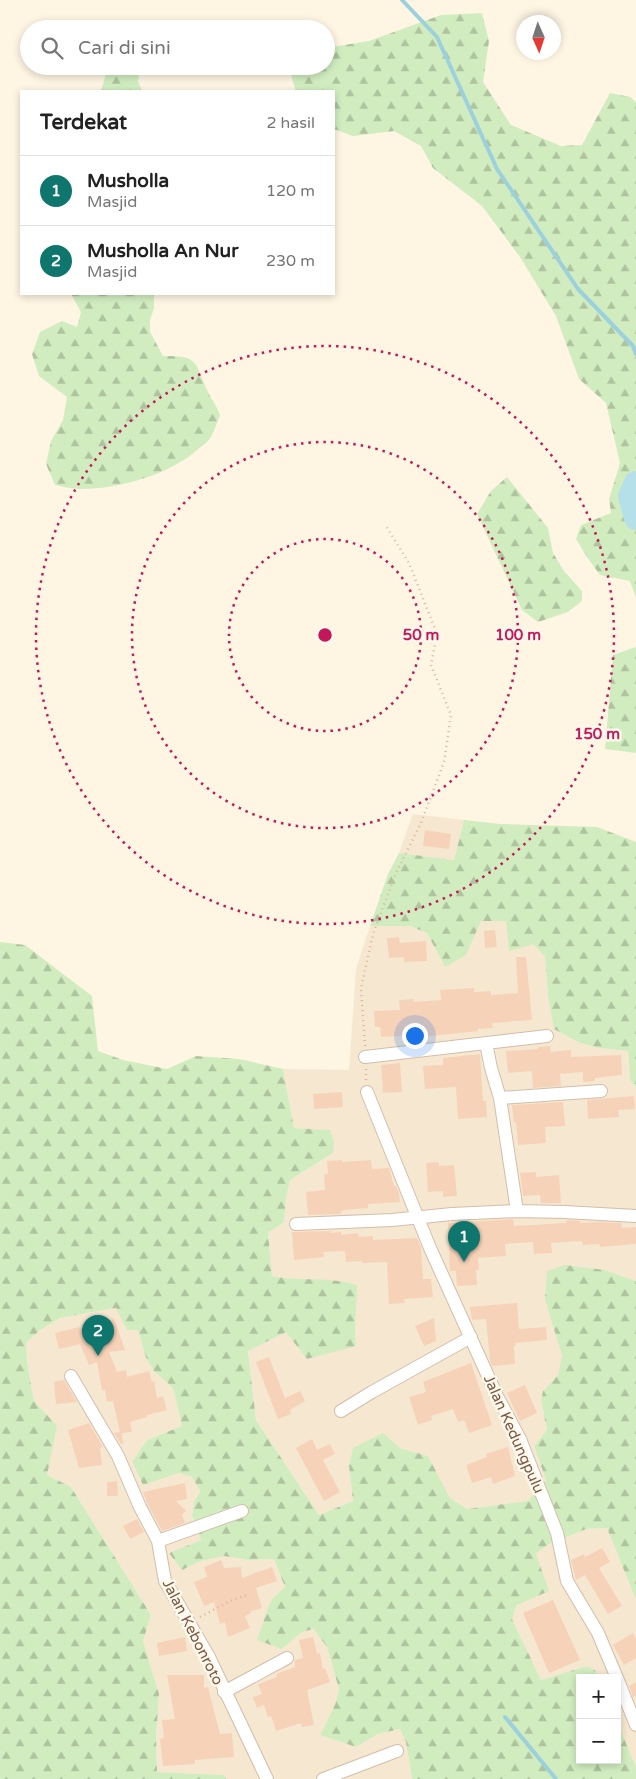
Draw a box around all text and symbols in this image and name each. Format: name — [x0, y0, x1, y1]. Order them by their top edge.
north arrow — [516, 15, 561, 60]
search box — [20, 20, 335, 75]
icon: search — [38, 34, 66, 62]
text: Cari di sini — [78, 37, 171, 59]
text: Terdekat — [40, 110, 127, 135]
text: 2 hasil — [266, 113, 315, 133]
text: Musholla — [87, 170, 169, 192]
text: 1 — [51, 181, 61, 201]
text: 120 m — [266, 181, 315, 201]
text: Masjid — [87, 192, 137, 212]
text: Musholla An Nur — [87, 240, 238, 262]
text: 2 — [51, 251, 61, 271]
text: 230 m — [266, 251, 315, 271]
text: Masjid — [87, 262, 137, 282]
centre of rings — [316, 626, 334, 644]
text: 50 m — [403, 626, 439, 644]
text: 100 m — [495, 626, 541, 644]
text: 150 m — [574, 725, 620, 743]
your location — [402, 1023, 428, 1049]
pin: 1 — [448, 1221, 480, 1262]
pin: 2 — [82, 1315, 114, 1356]
street label: Jalan Kedungpulu — [480, 1372, 548, 1496]
street label: Jalan Kebonroto — [159, 1576, 227, 1688]
map controls — [576, 1674, 621, 1764]
button: + — [576, 1674, 621, 1719]
button: − — [576, 1719, 621, 1764]

